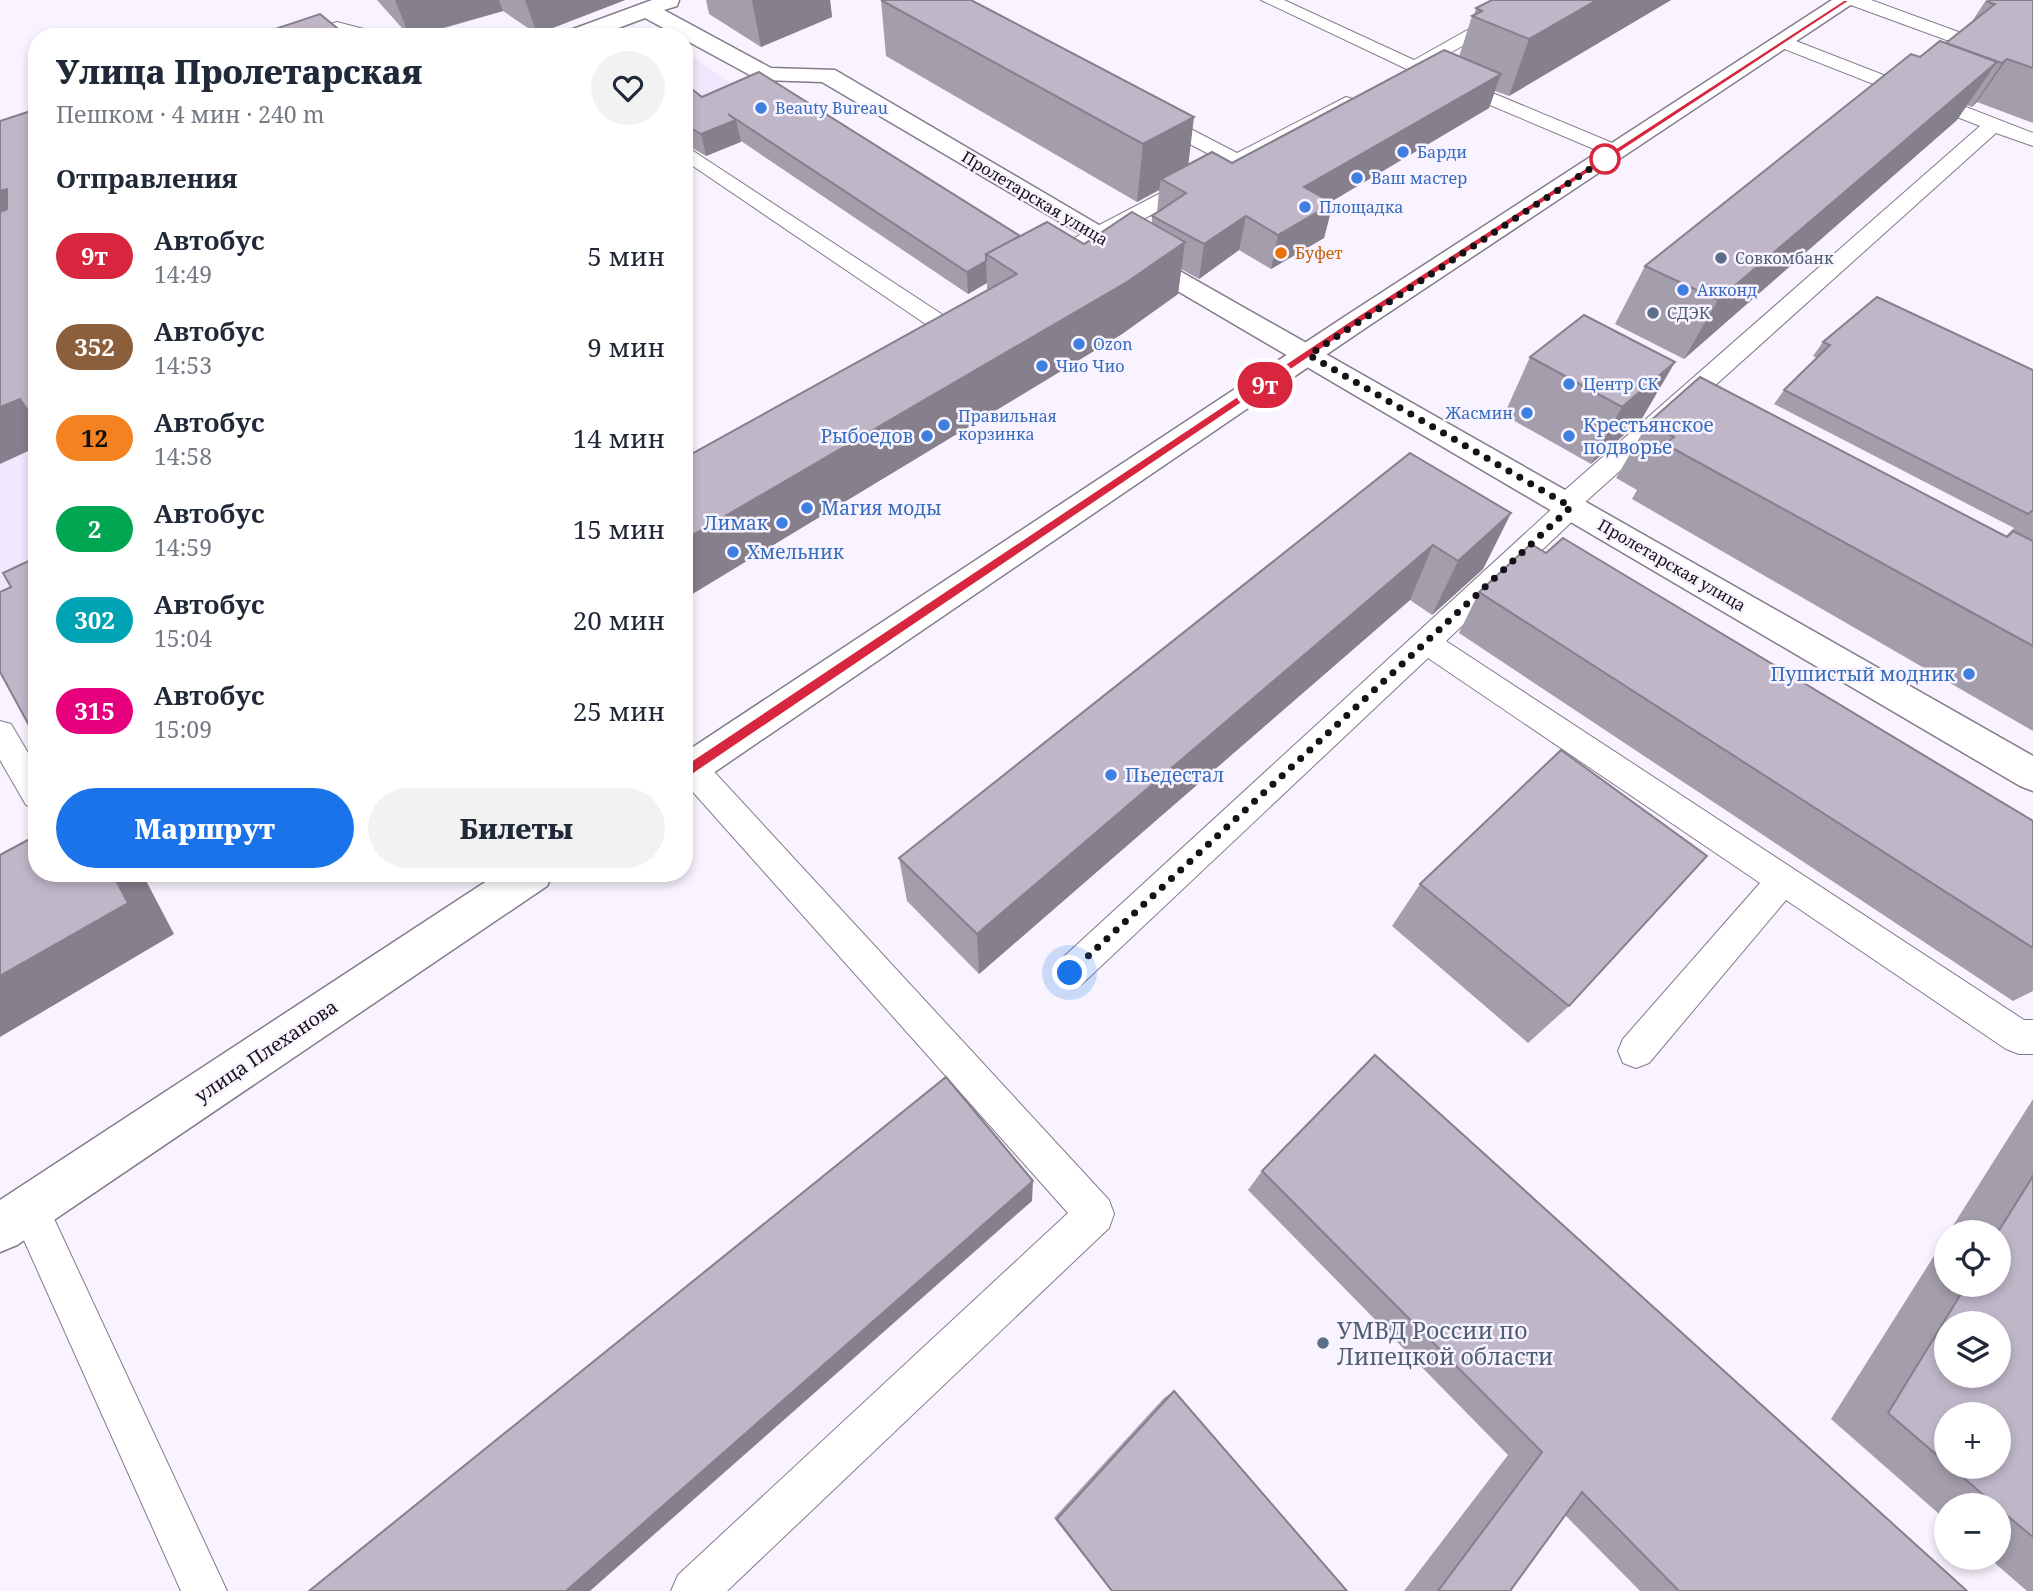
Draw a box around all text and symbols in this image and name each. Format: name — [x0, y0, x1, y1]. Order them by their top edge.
text: Улица Пролетарская — [56, 49, 422, 94]
button: heart — [591, 51, 665, 125]
place label: Beauty Bureau — [775, 97, 888, 119]
text: Пешком · 4 мин · 240 m — [56, 98, 324, 130]
marker: Beauty Bureau — [753, 100, 769, 116]
place label: Барди — [1417, 141, 1467, 163]
marker: Барди — [1395, 144, 1411, 160]
unlabelled marker — [1590, 144, 1620, 174]
street label: Пролетарская улица — [958, 145, 1112, 251]
text: Отправления — [56, 160, 238, 196]
place label: Ваш мастер — [1371, 167, 1467, 189]
marker: Ваш мастер — [1349, 170, 1365, 186]
place label: Площадка — [1319, 196, 1403, 218]
marker: Площадка — [1297, 199, 1313, 215]
text: Автобус — [154, 222, 264, 258]
text: 5 мин — [587, 238, 665, 274]
text: 9т — [81, 239, 108, 272]
place label: Буфет — [1295, 242, 1343, 264]
marker: Буфет — [1273, 245, 1289, 261]
place label: Совкомбанк — [1735, 247, 1834, 269]
marker: Совкомбанк — [1713, 250, 1729, 266]
text: 14:49 — [154, 258, 212, 290]
place label: Акконд — [1697, 279, 1757, 301]
marker: Акконд — [1675, 282, 1691, 298]
place label: СДЭК — [1667, 302, 1711, 324]
marker: СДЭК — [1645, 305, 1661, 321]
text: Автобус — [154, 313, 264, 349]
text: 9 мин — [587, 329, 665, 365]
text: 352 — [74, 330, 115, 363]
place label: Ozon — [1093, 333, 1133, 355]
marker: Ozon — [1071, 336, 1087, 352]
text: 14:53 — [154, 349, 212, 381]
place label: Чио Чио — [1056, 355, 1124, 377]
marker: Чио Чио — [1034, 358, 1050, 374]
line badge: 9т — [1234, 362, 1296, 408]
text: 9т — [1252, 368, 1278, 401]
place label: Центр СК — [1583, 373, 1659, 395]
marker: Центр СК — [1561, 376, 1577, 392]
place label: Жасмин — [1445, 402, 1513, 424]
text: Автобус — [154, 404, 264, 440]
place label: Правильная корзинка — [958, 405, 1057, 445]
marker: Жасмин — [1519, 405, 1535, 421]
place label: Крестьянское подворье — [1583, 412, 1714, 460]
marker: Правильная корзинка — [936, 417, 952, 433]
text: 14 мин — [573, 420, 665, 456]
text: 12 — [81, 421, 108, 454]
place label: Рыбоедов — [820, 423, 913, 449]
marker: Рыбоедов — [919, 428, 935, 444]
marker: Крестьянское подворье — [1561, 428, 1577, 444]
text: 14:58 — [154, 440, 212, 472]
text: Автобус — [154, 495, 264, 531]
place label: Магия моды — [821, 495, 942, 521]
marker: Магия моды — [799, 500, 815, 516]
place label: Лимак — [704, 510, 769, 536]
text: 15 мин — [573, 511, 665, 547]
text: 2 — [88, 512, 101, 545]
street label: Пролетарская улица — [1594, 514, 1750, 616]
marker: Лимак — [774, 515, 790, 531]
text: 14:59 — [154, 531, 212, 563]
place label: Хмельник — [747, 539, 845, 565]
marker: Хмельник — [725, 544, 741, 560]
text: Автобус — [154, 586, 264, 622]
text: 20 мин — [573, 602, 665, 638]
text: 302 — [74, 603, 115, 636]
text: 15:04 — [154, 622, 212, 654]
place label: Пушистый модник — [1771, 661, 1956, 687]
marker: Пушистый модник — [1961, 666, 1977, 682]
text: Автобус — [154, 677, 264, 713]
text: 25 мин — [573, 693, 665, 729]
text: 315 — [74, 694, 115, 727]
text: 15:09 — [154, 713, 212, 745]
place label: Пьедестал — [1125, 762, 1224, 788]
marker: Пьедестал — [1103, 767, 1119, 783]
button: Маршрут — [56, 788, 354, 868]
button: Билеты — [368, 788, 665, 868]
your location — [1052, 955, 1087, 990]
street label: улица Плеханова — [189, 993, 343, 1109]
map controls — [1934, 1220, 2011, 1570]
button: locate — [1934, 1220, 2011, 1297]
button: layers — [1934, 1311, 2011, 1388]
place label: УМВД России по Липецкой области — [1337, 1314, 1553, 1372]
marker: УМВД России по Липецкой области — [1315, 1335, 1331, 1351]
button: + — [1934, 1402, 2011, 1479]
button: − — [1934, 1493, 2011, 1570]

